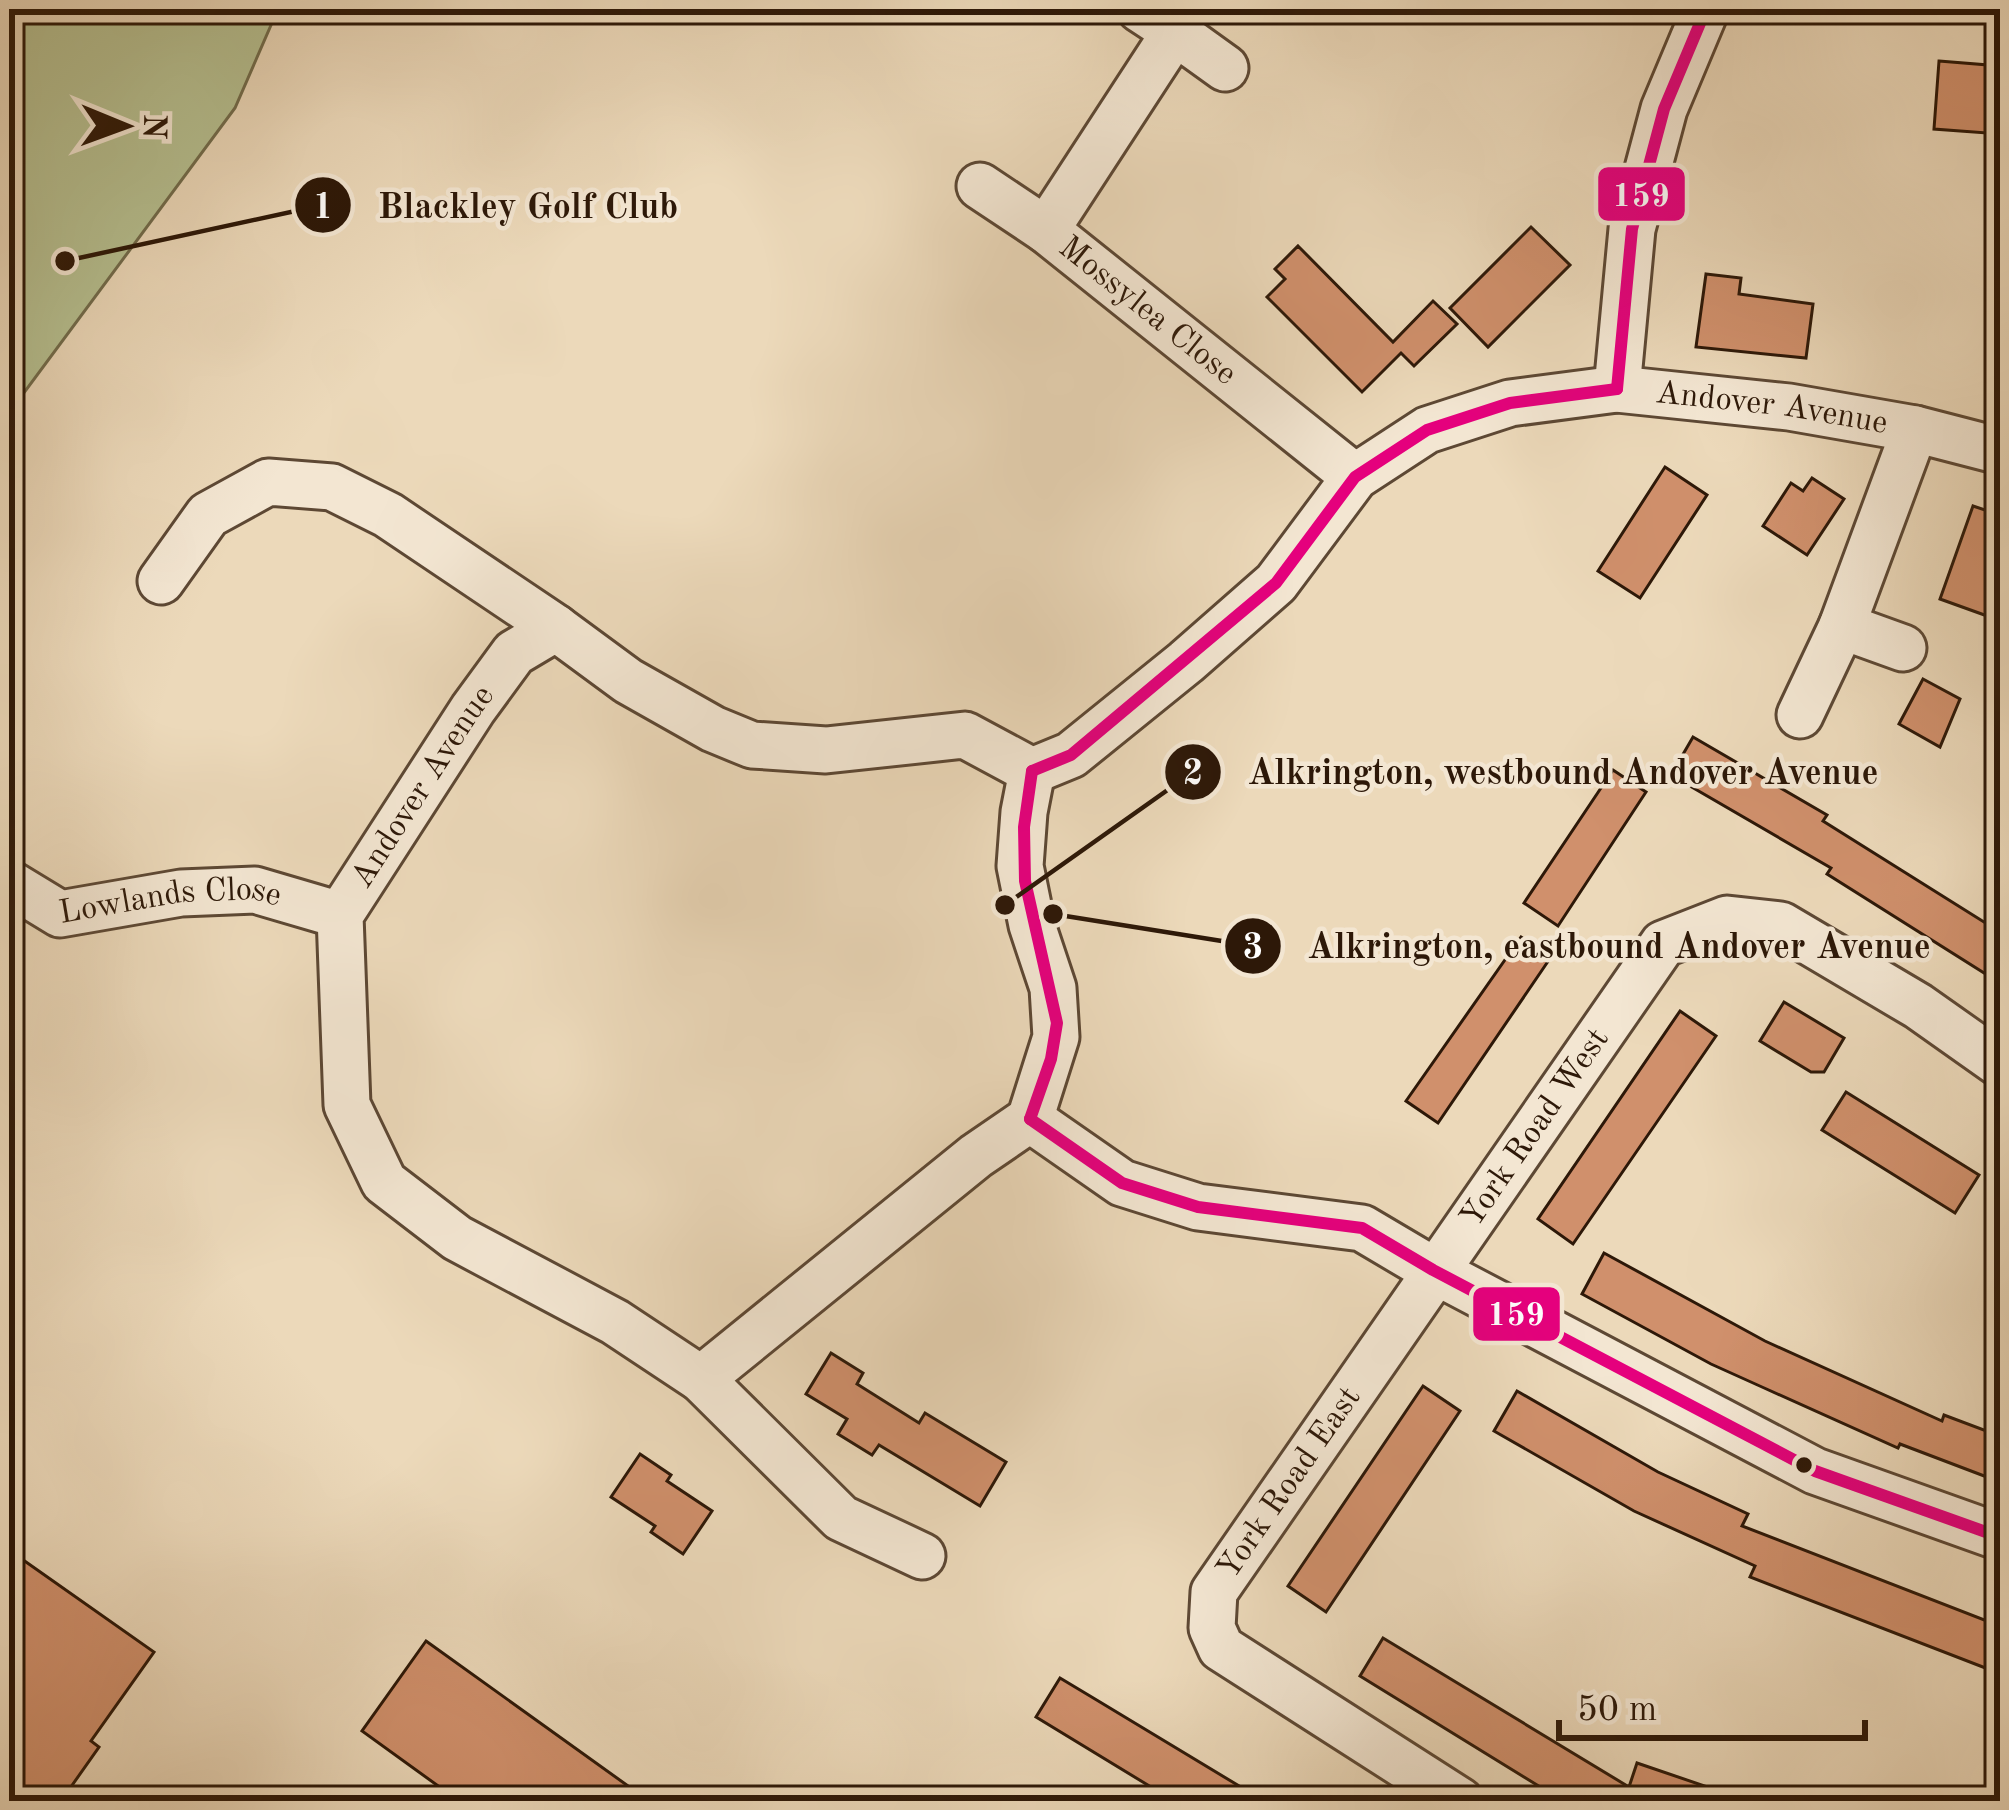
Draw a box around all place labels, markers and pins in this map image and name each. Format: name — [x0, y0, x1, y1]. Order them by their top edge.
callout: Blackley Golf Club — [293, 169, 702, 241]
callout: Alkrington, westbound Andover Avenue — [1163, 736, 1902, 808]
callout: Alkrington, eastbound Andover Avenue — [1223, 910, 1955, 982]
unlabelled marker — [1793, 1454, 1815, 1476]

